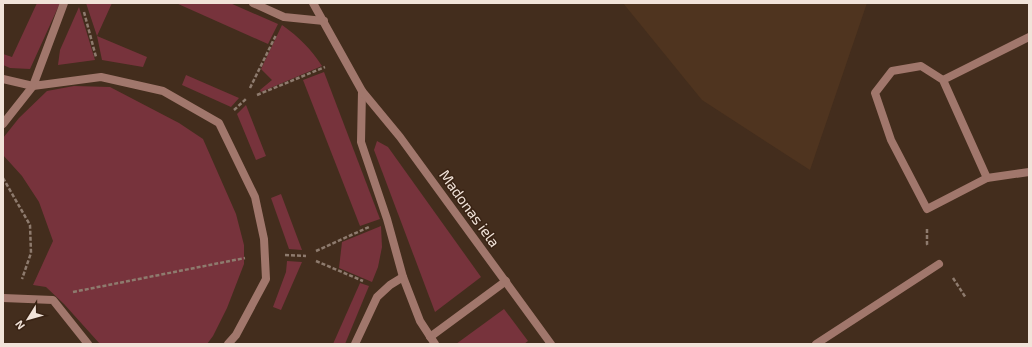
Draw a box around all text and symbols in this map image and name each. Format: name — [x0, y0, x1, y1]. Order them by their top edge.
street label: Madonas iela — [436, 166, 504, 250]
north arrow — [8, 299, 48, 339]
text: N — [12, 318, 27, 332]

